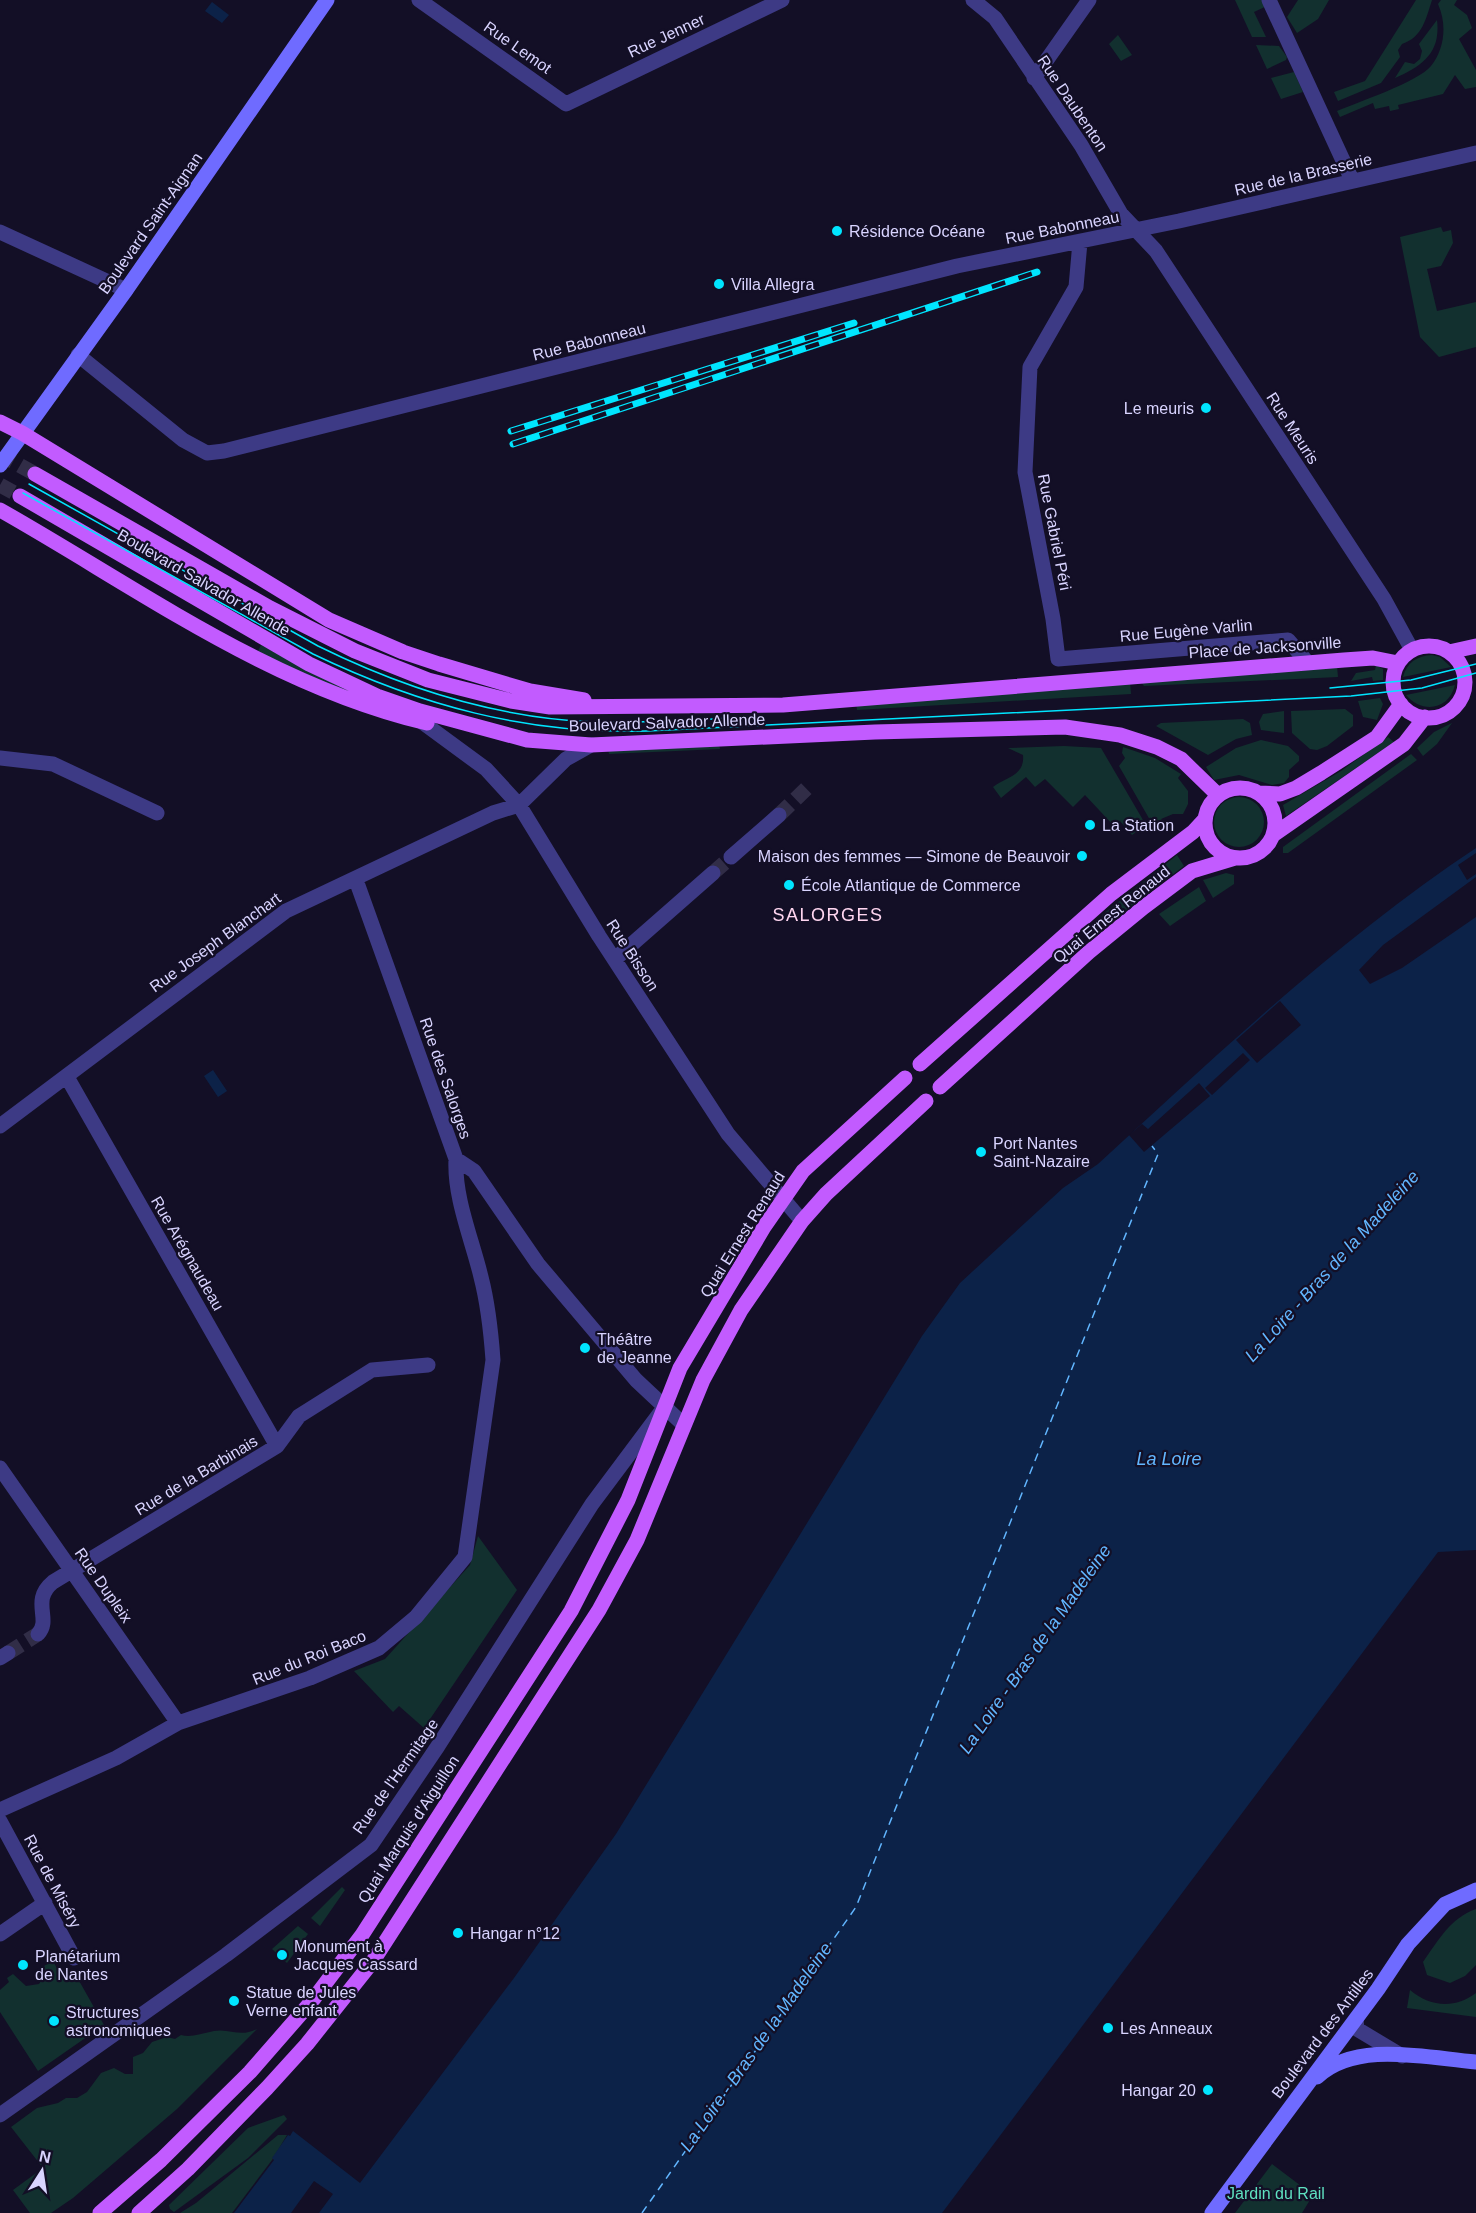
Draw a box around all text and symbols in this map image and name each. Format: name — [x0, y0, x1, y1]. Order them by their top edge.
street label: Rue Jenner — [625, 10, 708, 61]
street label: Rue Lemot — [481, 18, 555, 77]
street label: Rue Daubenton — [1034, 52, 1111, 154]
street label: Boulevard Saint-Aignan — [95, 150, 206, 297]
street label: Rue de la Brasserie — [1233, 150, 1374, 199]
street label: Rue Babonneau — [1004, 208, 1120, 247]
place label: Résidence Océane — [849, 223, 985, 240]
marker: Résidence Océane — [830, 224, 844, 238]
place label: Villa Allegra — [731, 276, 814, 293]
marker: Villa Allegra — [712, 277, 726, 291]
street label: Rue Babonneau — [531, 319, 647, 364]
street label: Rue Meuris — [1263, 389, 1322, 467]
place label: Le meuris — [1124, 400, 1194, 417]
marker: Le meuris — [1199, 401, 1213, 415]
street label: Rue Gabriel Péri — [1035, 472, 1074, 592]
street label: Boulevard Salvador Allende — [114, 526, 293, 639]
street label: Rue Eugène Varlin — [1119, 616, 1253, 645]
street label: Place de Jacksonville — [1188, 634, 1342, 661]
street label: Boulevard Salvador Allende — [568, 711, 766, 734]
place label: La Station — [1102, 817, 1174, 834]
marker: La Station — [1083, 818, 1097, 832]
place label: Maison des femmes — Simone de Beauvoir — [758, 848, 1071, 865]
marker: Maison des femmes — Simone de Beauvoir — [1075, 849, 1089, 863]
street label: Quai Ernest Renaud — [1050, 862, 1173, 967]
place label: École Atlantique de Commerce — [801, 876, 1021, 894]
marker: École Atlantique de Commerce — [782, 878, 796, 892]
street label: Rue Joseph Blanchart — [147, 889, 284, 996]
district label: SALORGES — [772, 905, 884, 925]
street label: Rue Bisson — [603, 916, 662, 994]
street label: Rue des Salorges — [417, 1015, 474, 1141]
place label: Port Nantes Saint-Nazaire — [993, 1135, 1090, 1170]
marker: Port Nantes Saint-Nazaire — [974, 1145, 988, 1159]
water label: La Loire - Bras de la Madeleine — [1241, 1166, 1423, 1366]
street label: Quai Ernest Renaud — [697, 1168, 788, 1300]
street label: Rue Arégnaudeau — [148, 1193, 227, 1313]
place label: Théâtre de Jeanne — [597, 1331, 672, 1366]
marker: Théâtre de Jeanne — [578, 1341, 592, 1355]
street label: Rue de la Barbinais — [132, 1432, 260, 1519]
water label: La Loire — [1136, 1449, 1202, 1469]
water label: La Loire - Bras de la Madeleine — [955, 1541, 1115, 1757]
street label: Rue Dupleix — [72, 1545, 136, 1626]
street label: Rue du Roi Baco — [250, 1627, 369, 1688]
street label: Rue de l'Hermitage — [349, 1715, 442, 1837]
street label: Quai Marquis d'Aiguillon — [354, 1753, 462, 1906]
street label: Rue de Miséry — [21, 1832, 84, 1931]
place label: Hangar n°12 — [470, 1925, 560, 1942]
marker: Hangar n°12 — [451, 1926, 465, 1940]
place label: Monument à Jacques Cassard — [294, 1938, 418, 1973]
water label: La Loire - Bras de la Madeleine — [676, 1939, 836, 2155]
place label: Planétarium de Nantes — [35, 1948, 120, 1983]
marker: Monument à Jacques Cassard — [275, 1948, 289, 1962]
marker: Planétarium de Nantes — [16, 1958, 30, 1972]
street label: Boulevard des Antilles — [1268, 1965, 1377, 2101]
place label: Statue de Jules Verne enfant — [246, 1984, 356, 2019]
marker: Statue de Jules Verne enfant — [227, 1994, 241, 2008]
place label: Structures astronomiques — [66, 2004, 171, 2039]
marker: Structures astronomiques — [47, 2014, 61, 2028]
place label: Les Anneaux — [1120, 2020, 1213, 2037]
marker: Les Anneaux — [1101, 2021, 1115, 2035]
place label: Hangar 20 — [1121, 2082, 1196, 2099]
marker: Hangar 20 — [1201, 2083, 1215, 2097]
north arrow — [12, 2141, 72, 2201]
text: N — [38, 2147, 52, 2166]
park label: Jardin du Rail — [1227, 2185, 1325, 2202]

